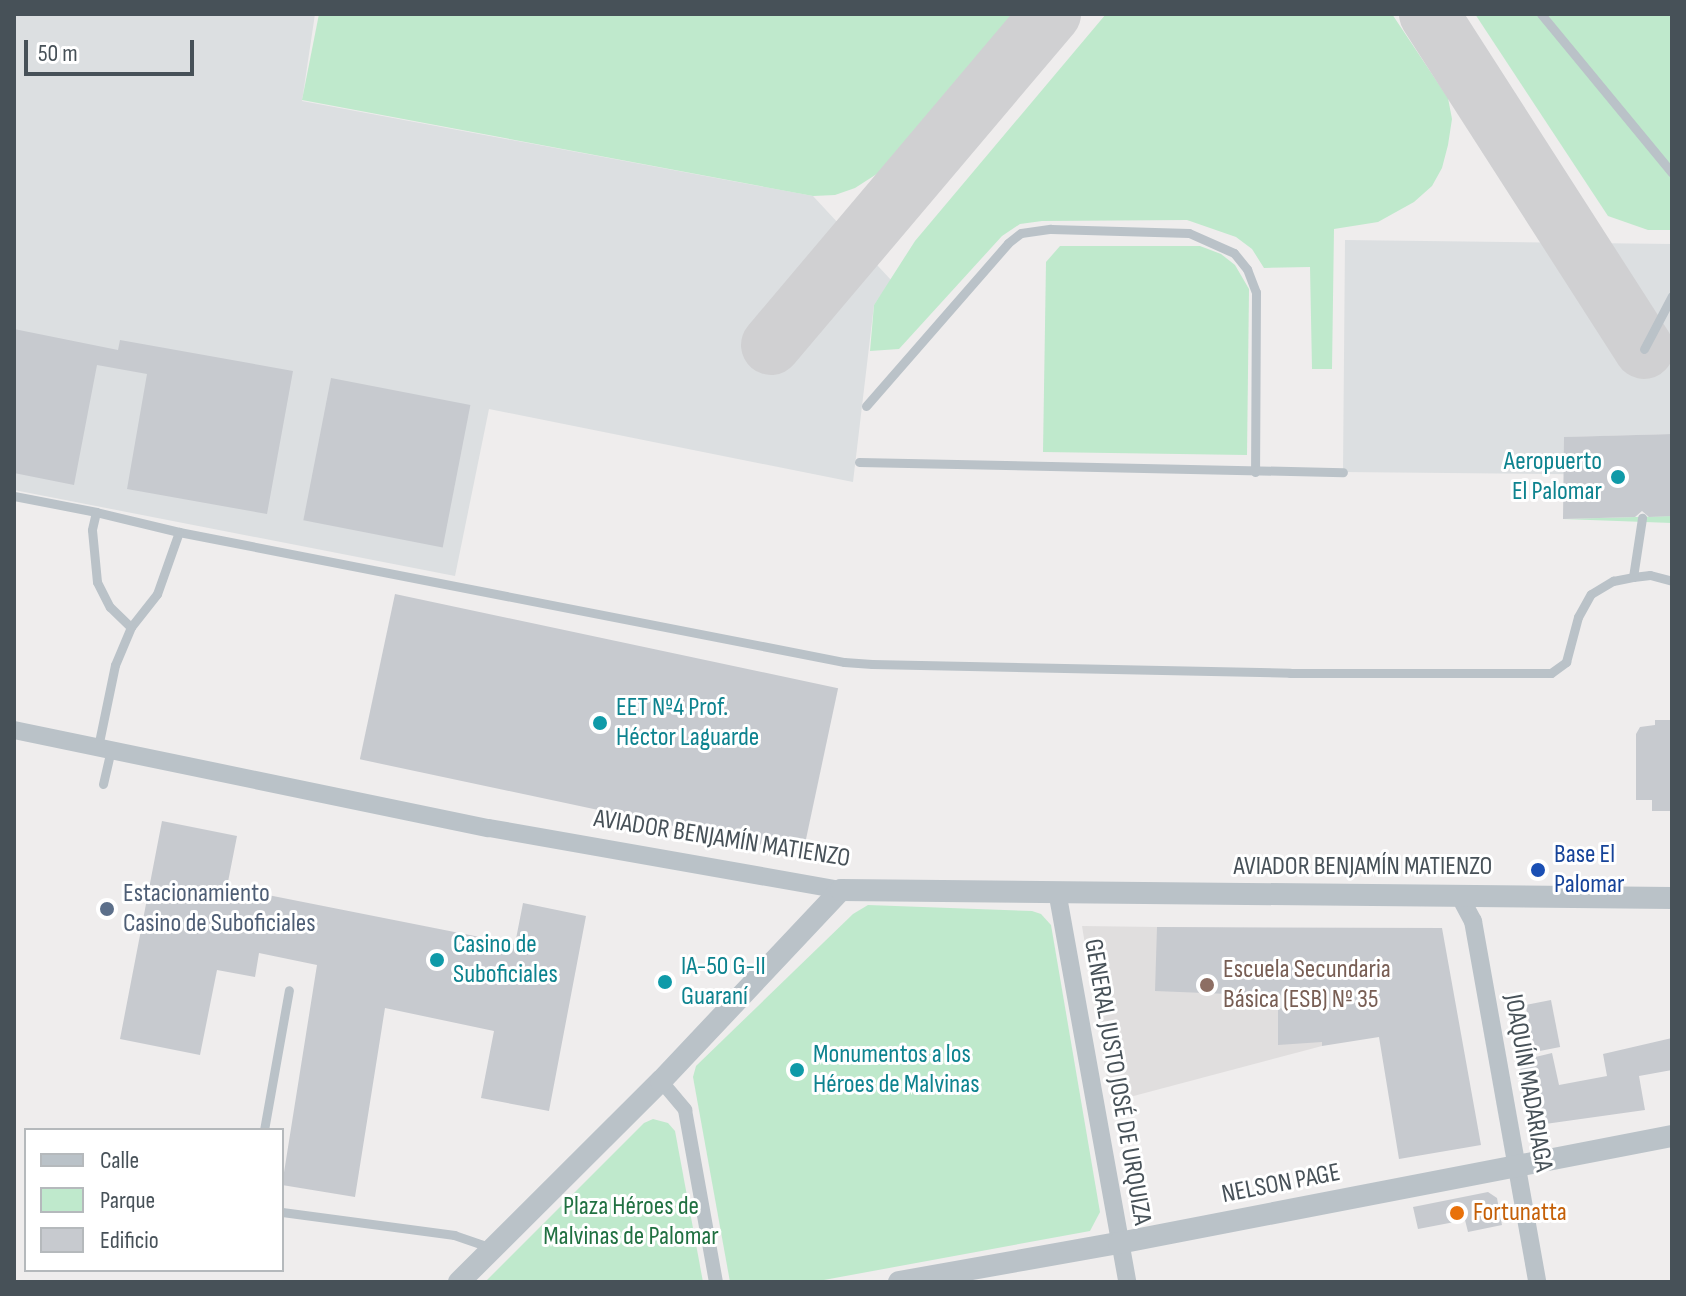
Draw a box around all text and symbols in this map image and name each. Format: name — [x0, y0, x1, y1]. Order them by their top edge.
scale bar — [28, 24, 198, 74]
text: 50 m — [38, 39, 78, 68]
place label: Aeropuerto El Palomar — [1504, 446, 1602, 508]
marker: Aeropuerto El Palomar — [1609, 468, 1627, 486]
place label: EET Nº4 Prof. Héctor Laguarde — [616, 692, 759, 754]
marker: EET Nº4 Prof. Héctor Laguarde — [591, 714, 609, 732]
street label: AVIADOR BENJAMÍN MATIENZO — [592, 803, 852, 875]
place label: Base El Palomar — [1554, 839, 1624, 900]
street label: AVIADOR BENJAMÍN MATIENZO — [1234, 851, 1492, 883]
marker: Base El Palomar — [1529, 861, 1547, 879]
place label: Estacionamiento Casino de Suboficiales — [123, 878, 316, 940]
marker: Estacionamiento Casino de Suboficiales — [98, 900, 116, 918]
place label: Casino de Suboficiales — [453, 929, 558, 990]
street label: GENERAL JUSTO JOSÉ DE URQUIZA — [1076, 937, 1158, 1227]
marker: Casino de Suboficiales — [428, 951, 446, 969]
place label: IA-50 G-II Guaraní — [681, 951, 766, 1012]
place label: Escuela Secundaria Básica (ESB) Nº 35 — [1223, 954, 1391, 1016]
marker: IA-50 G-II Guaraní — [656, 973, 674, 991]
marker: Escuela Secundaria Básica (ESB) Nº 35 — [1198, 976, 1216, 994]
street label: JOAQUÍN MADARIAGA — [1497, 992, 1559, 1174]
place label: Monumentos a los Héroes de Malvinas — [813, 1039, 980, 1100]
marker: Monumentos a los Héroes de Malvinas — [788, 1061, 806, 1079]
legend — [24, 1128, 284, 1272]
text: Calle — [100, 1146, 139, 1175]
street label: NELSON PAGE — [1219, 1157, 1343, 1211]
text: Parque — [100, 1186, 155, 1215]
park label: Plaza Héroes de Malvinas de Palomar — [543, 1191, 719, 1252]
place label: Fortunatta — [1473, 1197, 1567, 1229]
marker: Fortunatta — [1448, 1204, 1466, 1222]
text: Edificio — [100, 1226, 159, 1255]

